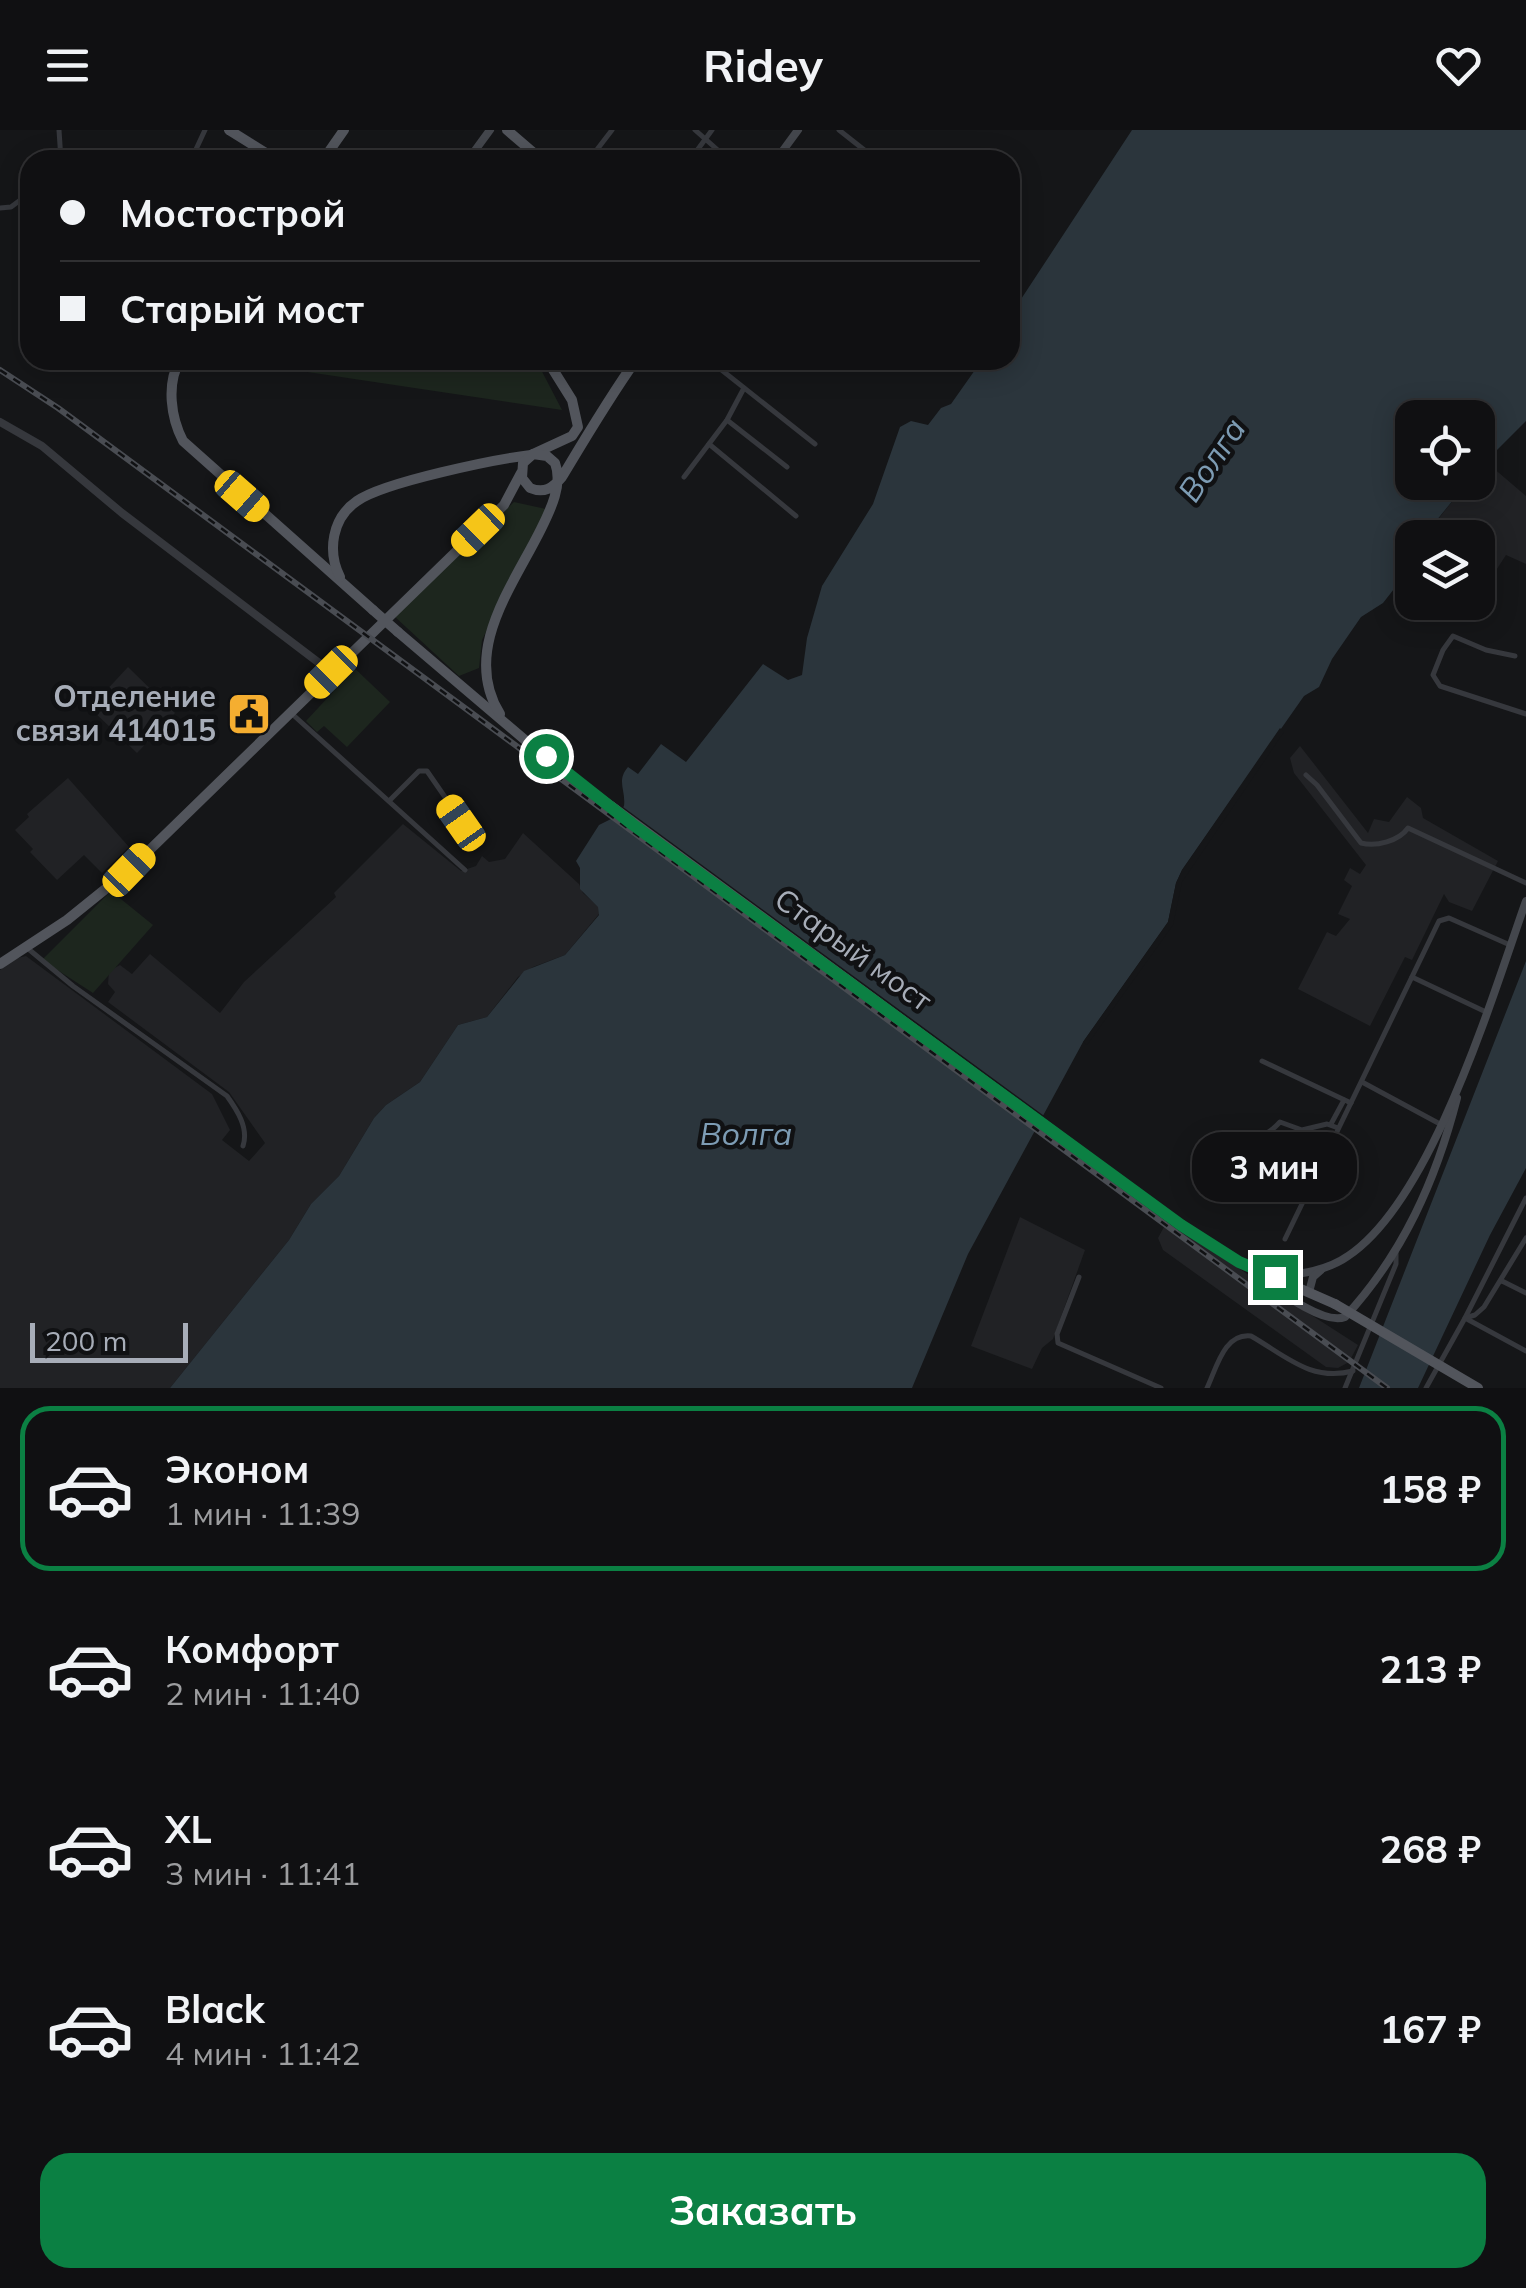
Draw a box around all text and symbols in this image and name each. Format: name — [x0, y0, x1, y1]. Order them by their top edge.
text: Ridey — [703, 37, 823, 93]
icon: menu — [40, 38, 95, 93]
icon: heart — [1431, 38, 1486, 93]
text: Мостострой — [120, 189, 346, 237]
text: Старый мост — [120, 285, 364, 333]
map controls — [1395, 400, 1495, 620]
button: locate — [1395, 400, 1495, 500]
water label: Волга — [1169, 410, 1254, 509]
car — [210, 465, 274, 527]
car — [446, 498, 510, 562]
button: layers — [1395, 520, 1495, 620]
car — [299, 640, 363, 704]
place label: Отделение связи 414015 — [15, 677, 216, 749]
public building icon: Отделение связи 414015 — [226, 691, 272, 737]
route start — [524, 734, 569, 779]
car — [432, 790, 490, 856]
car — [97, 838, 161, 902]
street label: Старый мост — [768, 879, 940, 1019]
water label: Волга — [700, 1113, 792, 1153]
callout: 3 мин — [1192, 1132, 1358, 1202]
text: 3 мин — [1230, 1147, 1319, 1187]
route end — [1253, 1255, 1298, 1300]
scale bar — [30, 1318, 188, 1362]
text: 200 m — [45, 1323, 127, 1358]
icon: car — [45, 1444, 135, 1534]
text: Эконом — [165, 1445, 309, 1493]
text: 158 ₽ — [1379, 1465, 1481, 1513]
text: 1 мин · 11:39 — [165, 1493, 360, 1533]
icon: car — [45, 1624, 135, 1714]
text: Комфорт — [165, 1625, 339, 1673]
text: 213 ₽ — [1379, 1645, 1481, 1693]
text: 2 мин · 11:40 — [165, 1673, 360, 1713]
icon: car — [45, 1804, 135, 1894]
text: XL — [165, 1805, 212, 1853]
text: 268 ₽ — [1379, 1825, 1481, 1873]
text: 3 мин · 11:41 — [165, 1853, 360, 1893]
icon: car — [45, 1984, 135, 2074]
text: Black — [165, 1985, 265, 2033]
text: 167 ₽ — [1379, 2005, 1481, 2053]
text: 4 мин · 11:42 — [165, 2033, 360, 2073]
button: Заказать — [40, 2153, 1486, 2268]

